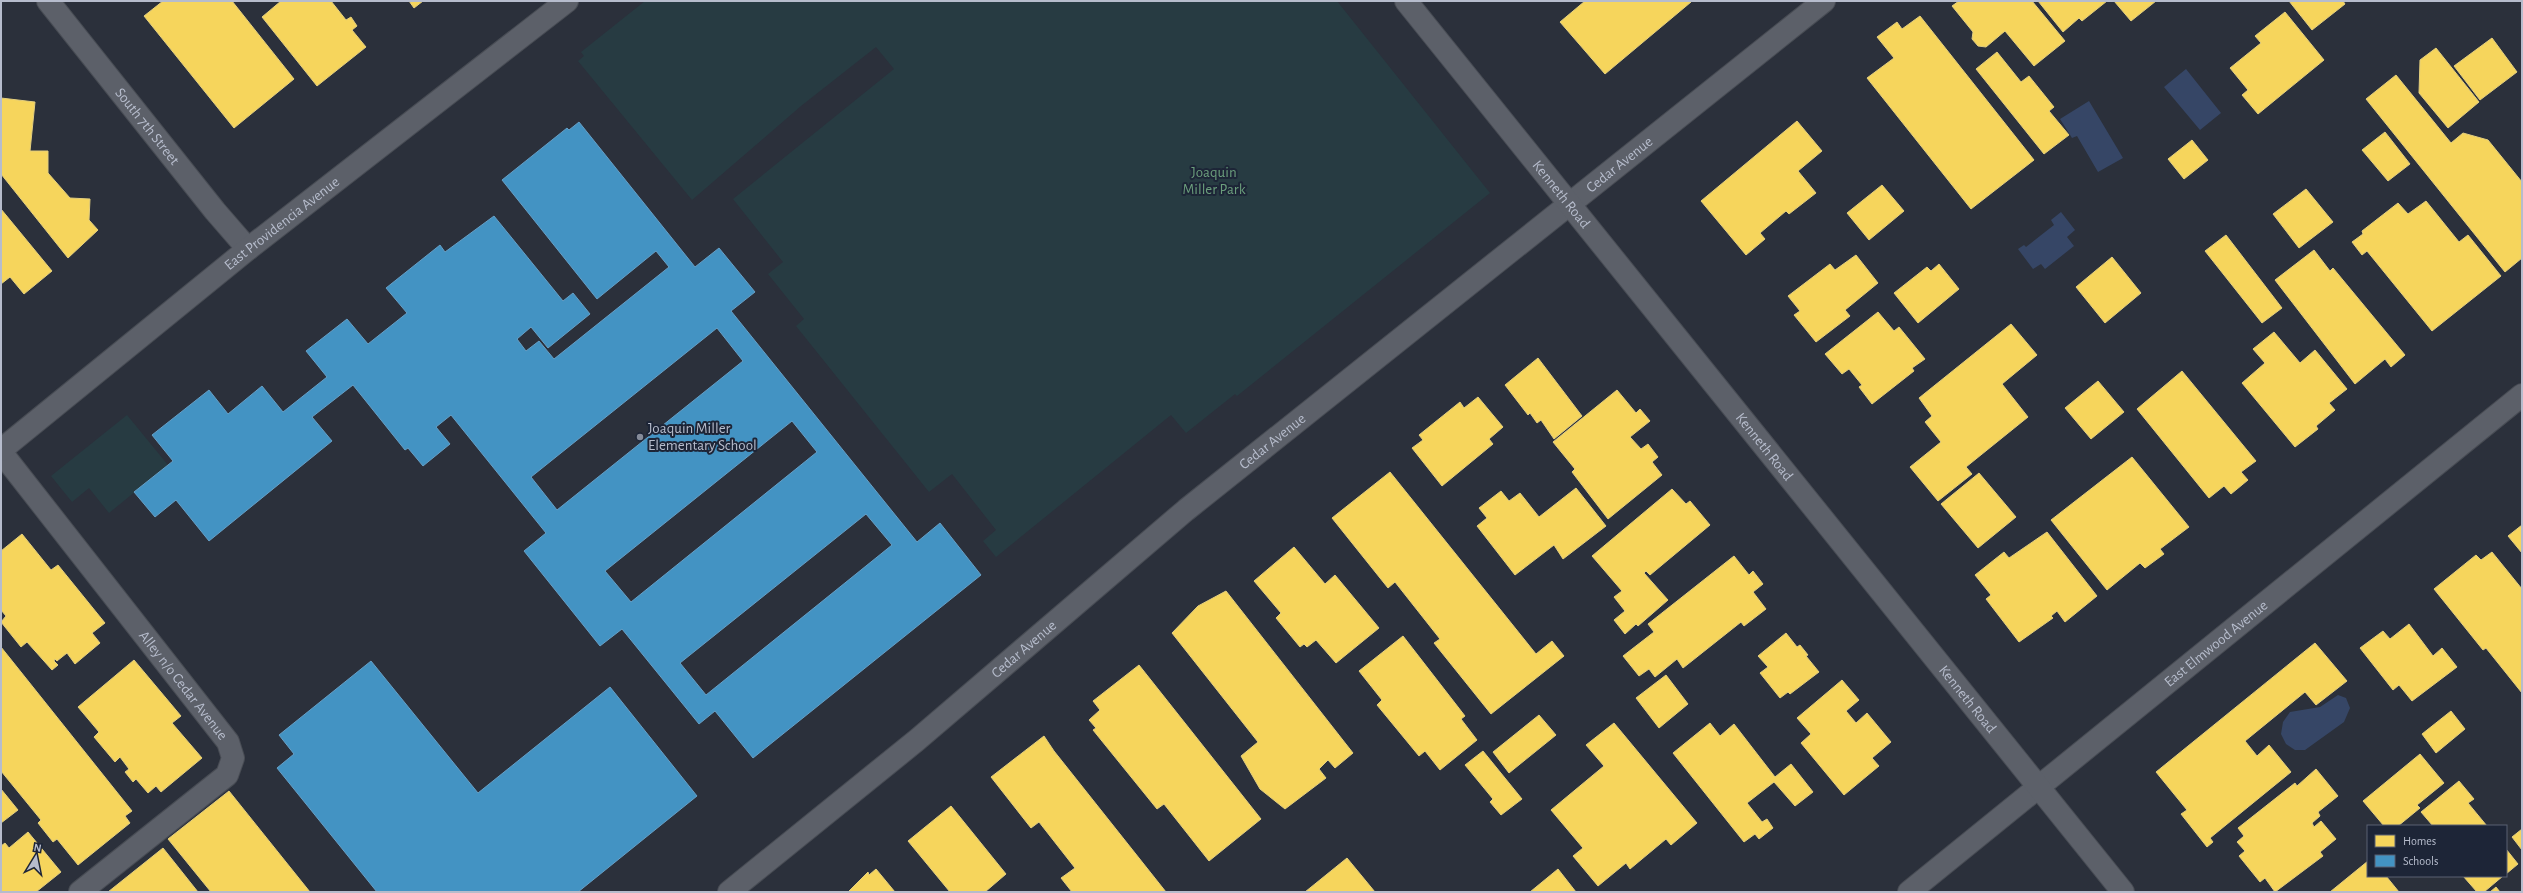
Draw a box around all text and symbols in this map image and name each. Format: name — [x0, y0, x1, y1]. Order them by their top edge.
street label: South 7th Street — [112, 85, 182, 168]
street label: Cedar Avenue — [1584, 134, 1656, 196]
street label: Kenneth Road — [1530, 158, 1593, 231]
park label: Joaquin Miller Park — [1182, 165, 1246, 197]
street label: East Providencia Avenue — [222, 174, 342, 273]
street label: Kenneth Road — [1733, 410, 1796, 484]
street label: Cedar Avenue — [1237, 411, 1309, 472]
place label: Joaquin Miller Elementary School — [648, 421, 757, 453]
marker: Joaquin Miller Elementary School — [635, 432, 645, 442]
street label: East Elmwood Avenue — [2162, 597, 2271, 690]
street label: Cedar Avenue — [989, 617, 1059, 681]
street label: Alley n/o Cedar Avenue — [136, 628, 230, 743]
street label: Kenneth Road — [1936, 663, 1999, 736]
legend — [2367, 825, 2507, 877]
text: Homes — [2403, 835, 2436, 847]
north arrow — [16, 837, 56, 877]
text: N — [33, 842, 42, 854]
text: Schools — [2403, 855, 2438, 867]

